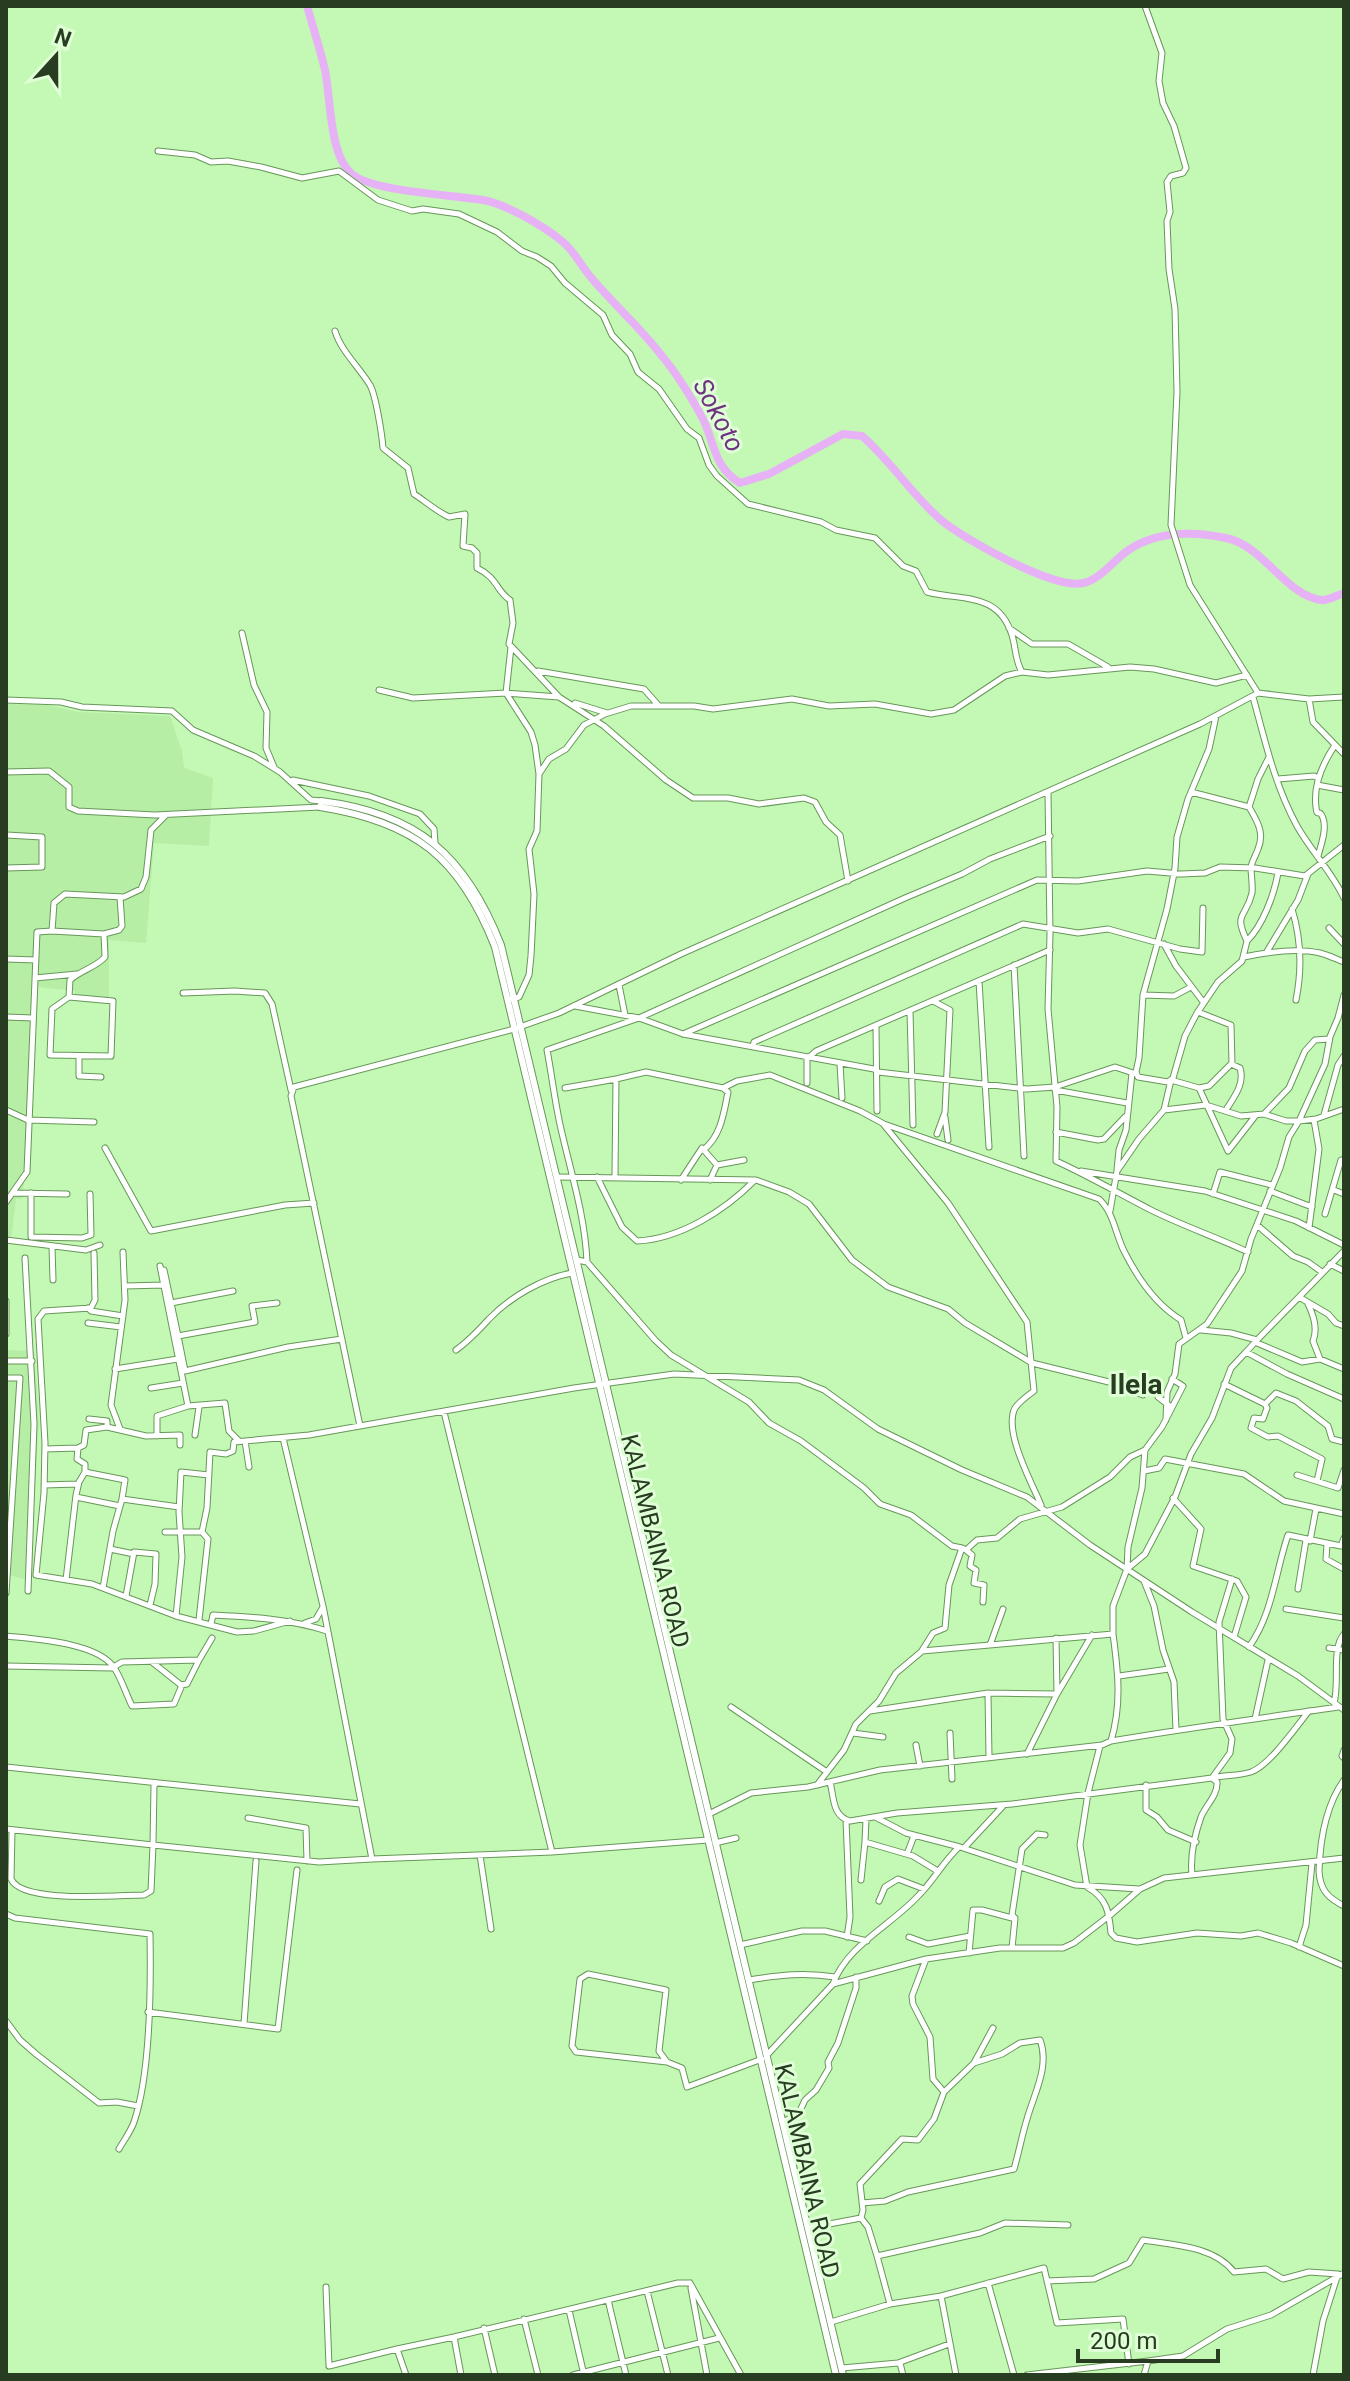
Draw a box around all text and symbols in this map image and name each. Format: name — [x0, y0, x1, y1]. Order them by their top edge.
north arrow — [16, 16, 96, 96]
text: N — [51, 23, 75, 52]
water label: Sokoto — [687, 373, 751, 457]
district label: Ilela — [1109, 1368, 1163, 1401]
street label: KALAMBAINA ROAD — [615, 1431, 695, 1651]
street label: KALAMBAINA ROAD — [769, 2061, 845, 2281]
scale bar — [1078, 2313, 1218, 2363]
text: 200 m — [1090, 2327, 1157, 2355]

